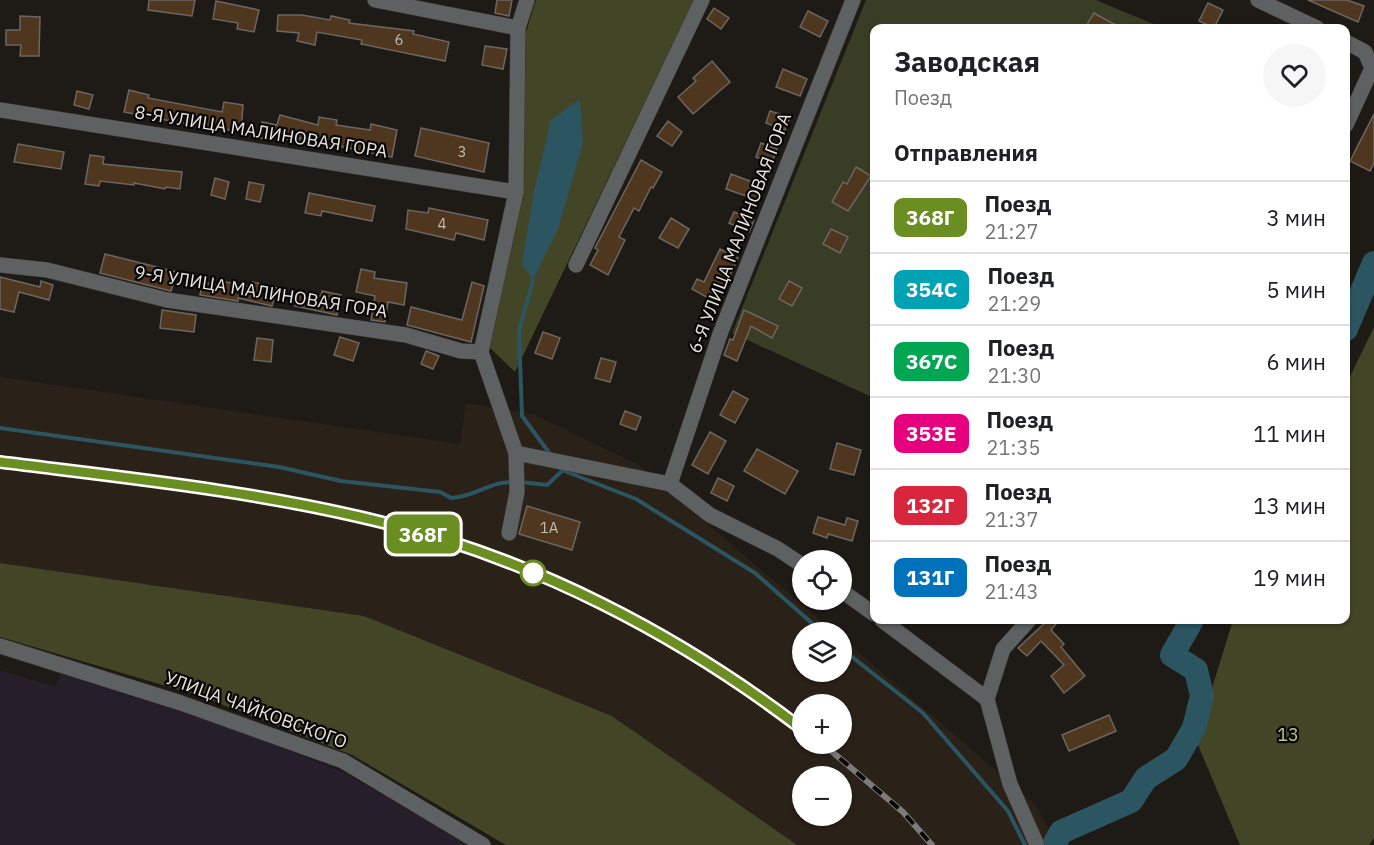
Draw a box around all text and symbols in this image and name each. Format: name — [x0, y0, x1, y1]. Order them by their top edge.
house number: 6 — [394, 30, 404, 49]
text: Заводская — [894, 43, 1040, 80]
button: heart — [1263, 44, 1326, 107]
text: Поезд — [894, 84, 952, 111]
street label: 8-Я УЛИЦА МАЛИНОВАЯ ГОРА — [133, 100, 390, 163]
street label: 6-Я УЛИЦА МАЛИНОВАЯ ГОРА — [683, 109, 796, 356]
text: Отправления — [894, 138, 1038, 167]
house number: 3 — [457, 142, 467, 161]
text: Поезд — [985, 189, 1051, 218]
text: 368Г — [906, 203, 955, 231]
text: 3 мин — [1266, 203, 1326, 232]
house number: 4 — [437, 214, 447, 233]
text: 21:27 — [985, 218, 1038, 245]
street label: 9-Я УЛИЦА МАЛИНОВАЯ ГОРА — [133, 260, 390, 323]
text: Поезд — [987, 261, 1054, 290]
text: 354С — [906, 275, 957, 303]
text: 5 мин — [1266, 275, 1326, 304]
text: 21:29 — [987, 290, 1041, 317]
text: Поезд — [987, 333, 1054, 362]
text: 367С — [906, 347, 957, 375]
text: 6 мин — [1266, 347, 1326, 376]
text: 21:30 — [987, 362, 1041, 389]
text: Поезд — [987, 405, 1053, 434]
text: 353Е — [906, 419, 957, 447]
text: 11 мин — [1253, 419, 1326, 448]
text: 21:35 — [987, 434, 1040, 461]
text: Поезд — [985, 477, 1051, 506]
text: 132Г — [906, 491, 955, 519]
text: 13 мин — [1253, 491, 1326, 520]
text: 21:37 — [985, 506, 1038, 533]
line badge: 368Г — [381, 514, 465, 554]
house number: 1А — [540, 518, 559, 537]
text: 368Г — [399, 520, 447, 548]
text: Поезд — [985, 549, 1051, 578]
map controls — [792, 550, 852, 826]
button: locate — [792, 550, 852, 610]
unlabelled marker — [520, 560, 546, 586]
text: 131Г — [906, 563, 955, 591]
text: 19 мин — [1253, 563, 1326, 592]
text: 21:43 — [985, 578, 1038, 605]
button: layers — [792, 622, 852, 682]
street label: УЛИЦА ЧАЙКОВСКОГО — [162, 666, 350, 753]
button: + — [792, 694, 852, 754]
park label: 13 — [1277, 723, 1299, 746]
button: − — [792, 766, 852, 826]

